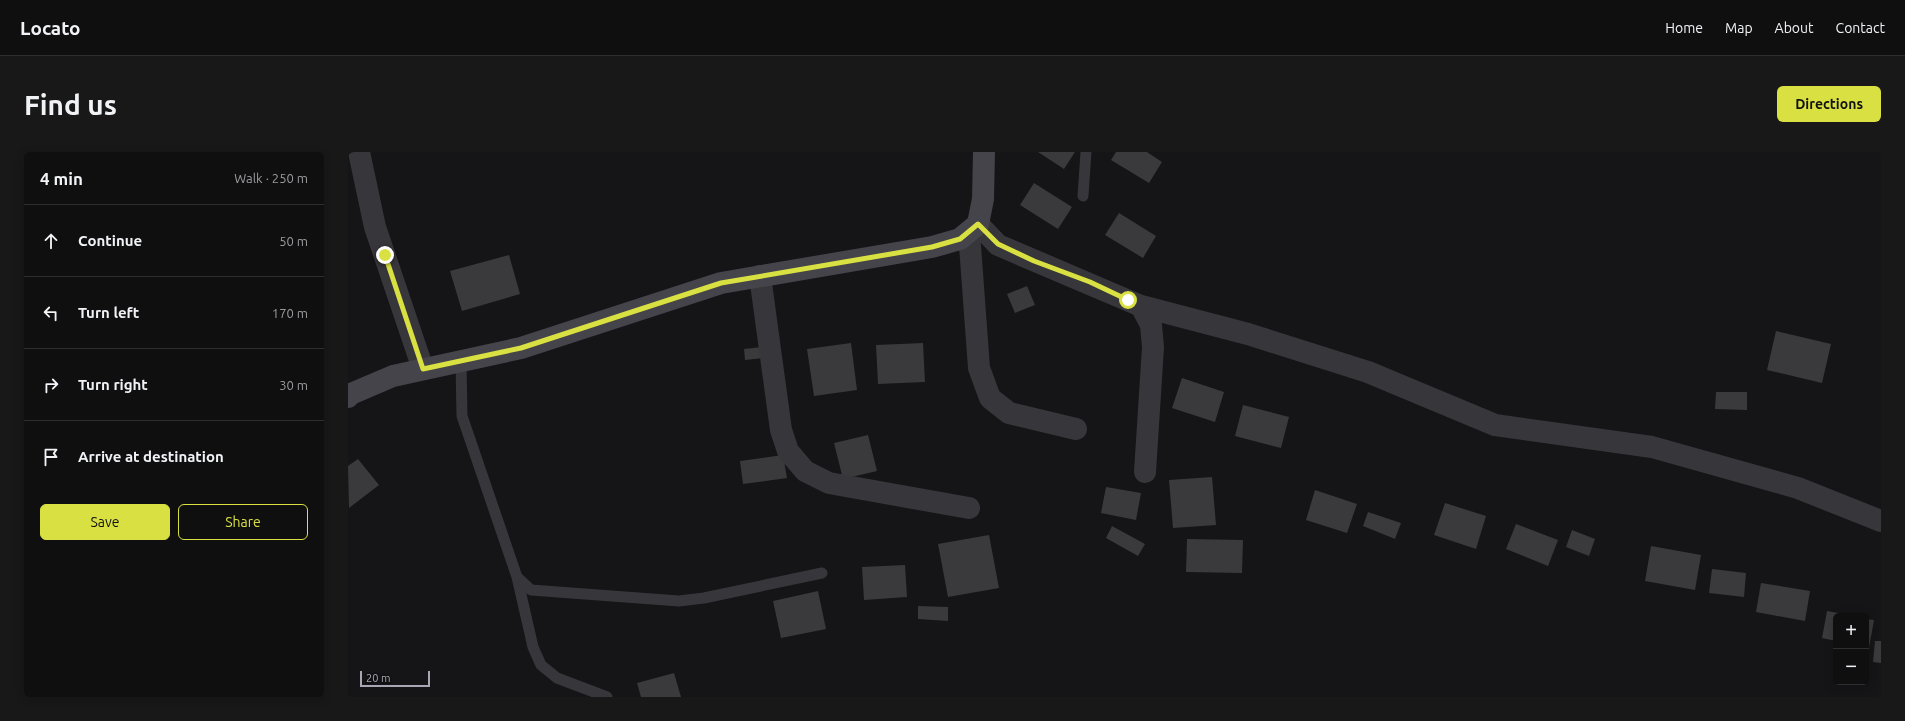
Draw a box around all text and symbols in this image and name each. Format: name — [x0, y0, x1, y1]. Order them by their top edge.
text: Locato — [20, 17, 81, 39]
text: Home — [1665, 20, 1703, 36]
text: Map — [1725, 20, 1753, 36]
text: About — [1775, 20, 1814, 36]
text: Contact — [1836, 20, 1885, 36]
button: Directions — [1777, 86, 1881, 122]
text: Find us — [24, 89, 117, 120]
text: 4 min — [40, 169, 83, 188]
text: Walk · 250 m — [234, 171, 308, 185]
icon: ahead — [40, 230, 62, 252]
text: Continue — [78, 232, 142, 249]
text: 50 m — [279, 234, 308, 248]
route end — [376, 246, 394, 264]
route start — [1119, 291, 1137, 309]
icon: left — [40, 302, 62, 324]
text: Turn left — [78, 304, 139, 321]
text: 170 m — [272, 306, 308, 320]
icon: right — [40, 374, 62, 396]
text: Turn right — [78, 376, 148, 393]
text: 30 m — [279, 378, 308, 392]
icon: arrive — [40, 446, 62, 468]
text: Arrive at destination — [78, 448, 224, 465]
button: Save — [40, 504, 170, 540]
button: Share — [178, 504, 308, 540]
map controls — [1833, 613, 1869, 685]
button: + — [1833, 613, 1869, 649]
button: − — [1833, 649, 1869, 685]
scale bar — [360, 669, 430, 688]
text: 20 m — [366, 672, 390, 684]

